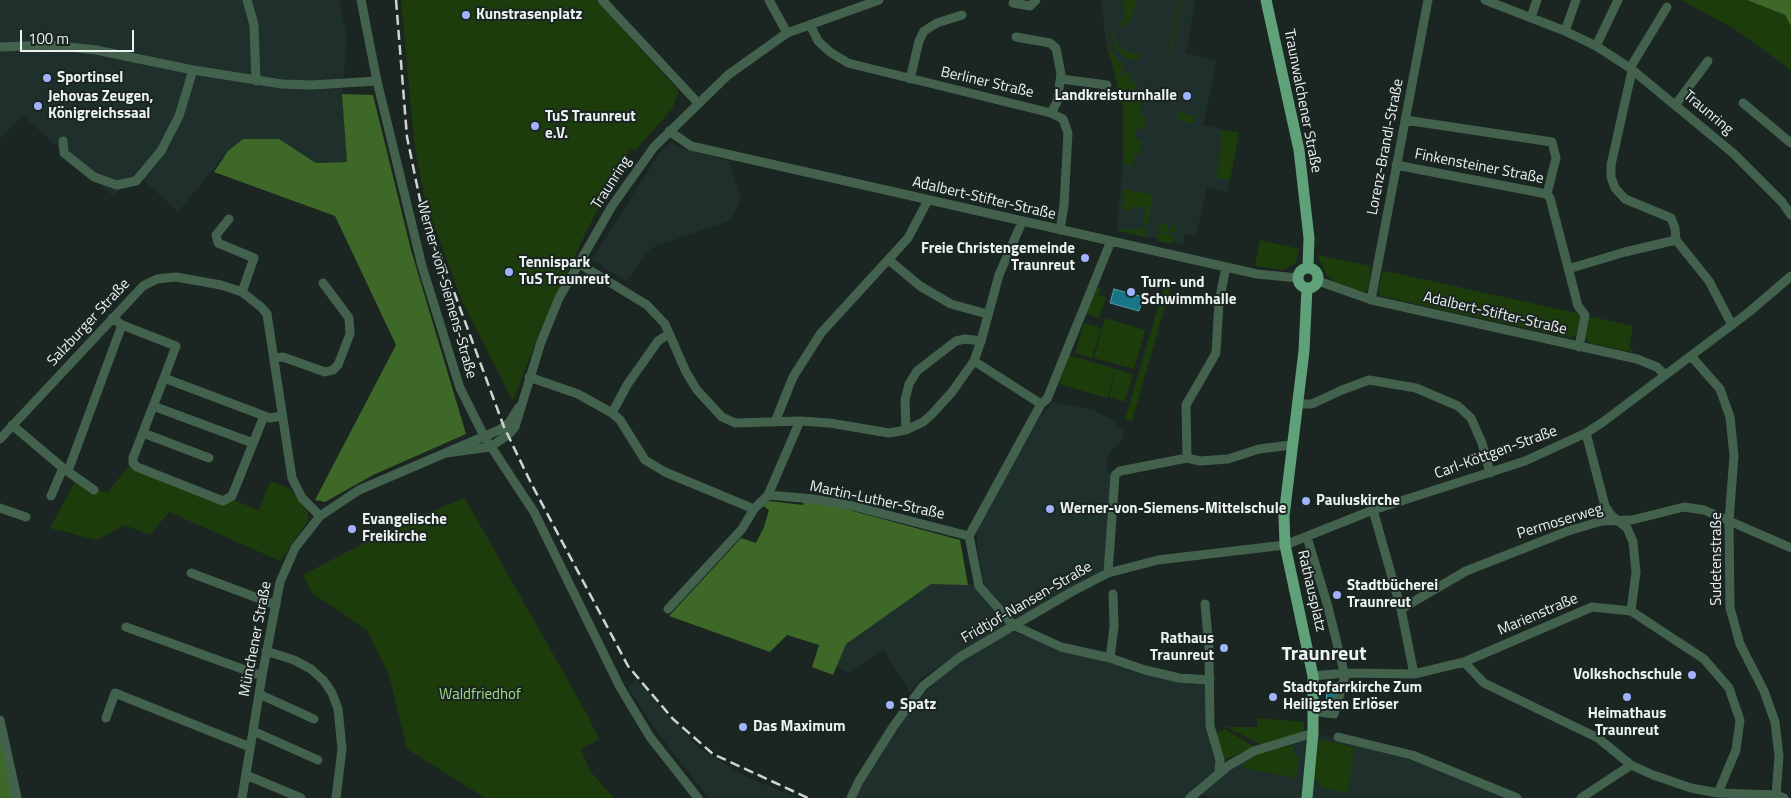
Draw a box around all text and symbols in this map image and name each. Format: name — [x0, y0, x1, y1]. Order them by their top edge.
place label: Kunstrasenplatz — [476, 6, 582, 24]
marker: Kunstrasenplatz — [460, 9, 472, 21]
scale bar — [22, 20, 136, 52]
text: 100 m — [28, 27, 69, 50]
street label: Traunwalchener Straße — [1279, 28, 1325, 174]
street label: Berliner Straße — [939, 64, 1035, 102]
place label: Sportinsel — [57, 69, 123, 87]
marker: Sportinsel — [41, 72, 53, 84]
street label: Lorenz-Brandl-Straße — [1364, 77, 1408, 217]
place label: Landkreisturnhalle — [1054, 87, 1177, 105]
street label: Traunring — [1679, 87, 1737, 139]
place label: Jehovas Zeugen, Königreichssaal — [48, 88, 153, 123]
marker: Landkreisturnhalle — [1181, 90, 1193, 102]
marker: Jehovas Zeugen, Königreichssaal — [32, 100, 44, 112]
place label: TuS Traunreut e.V. — [545, 108, 636, 143]
marker: TuS Traunreut e.V. — [529, 120, 541, 132]
street label: Finkensteiner Straße — [1413, 146, 1545, 188]
street label: Traunring — [588, 153, 636, 213]
street label: Adalbert-Stifter-Straße — [911, 174, 1057, 224]
street label: Werner-von-Siemens-Straße — [412, 199, 480, 381]
place label: Freie Christengemeinde Traunreut — [921, 240, 1075, 275]
marker: Freie Christengemeinde Traunreut — [1079, 252, 1091, 264]
place label: Tennispark TuS Traunreut — [519, 254, 610, 289]
marker: Tennispark TuS Traunreut — [503, 266, 515, 278]
place label: Turn- und Schwimmhalle — [1141, 274, 1236, 309]
street label: Salzburger Straße — [44, 276, 134, 370]
marker: Turn- und Schwimmhalle — [1125, 286, 1137, 298]
street label: Adalbert-Stifter-Straße — [1422, 289, 1568, 339]
street label: Carl-Köttgen-Straße — [1432, 422, 1560, 484]
street label: Martin-Luther-Straße — [808, 478, 946, 524]
place label: Pauluskirche — [1316, 492, 1400, 510]
marker: Pauluskirche — [1300, 495, 1312, 507]
place label: Werner-von-Siemens-Mittelschule — [1060, 500, 1286, 518]
street label: Permoserweg — [1515, 500, 1605, 544]
marker: Werner-von-Siemens-Mittelschule — [1044, 503, 1056, 515]
place label: Evangelische Freikirche — [362, 511, 447, 546]
street label: Sudetenstraße — [1708, 512, 1726, 606]
marker: Evangelische Freikirche — [346, 523, 358, 535]
street label: Rathausplatz — [1293, 548, 1329, 634]
street label: Fridtjof-Nansen-Straße — [958, 558, 1096, 648]
place label: Stadtbücherei Traunreut — [1347, 577, 1438, 612]
street label: Münchener Straße — [236, 580, 276, 698]
marker: Stadtbücherei Traunreut — [1331, 589, 1343, 601]
street label: Marienstraße — [1495, 590, 1581, 640]
place label: Rathaus Traunreut — [1150, 630, 1214, 665]
marker: Rathaus Traunreut — [1218, 642, 1230, 654]
district label: Traunreut — [1281, 643, 1367, 667]
place label: Volkshochschule — [1573, 666, 1682, 684]
marker: Volkshochschule — [1686, 669, 1698, 681]
place label: Stadtpfarrkirche Zum Heiligsten Erlöser — [1283, 679, 1422, 714]
park label: Waldfriedhof — [439, 686, 521, 704]
marker: Stadtpfarrkirche Zum Heiligsten Erlöser — [1267, 691, 1279, 703]
marker: Heimathaus Traunreut — [1621, 691, 1633, 703]
place label: Spatz — [900, 696, 936, 714]
marker: Spatz — [884, 699, 896, 711]
place label: Heimathaus Traunreut — [1588, 705, 1666, 740]
place label: Das Maximum — [753, 718, 846, 736]
marker: Das Maximum — [737, 721, 749, 733]

